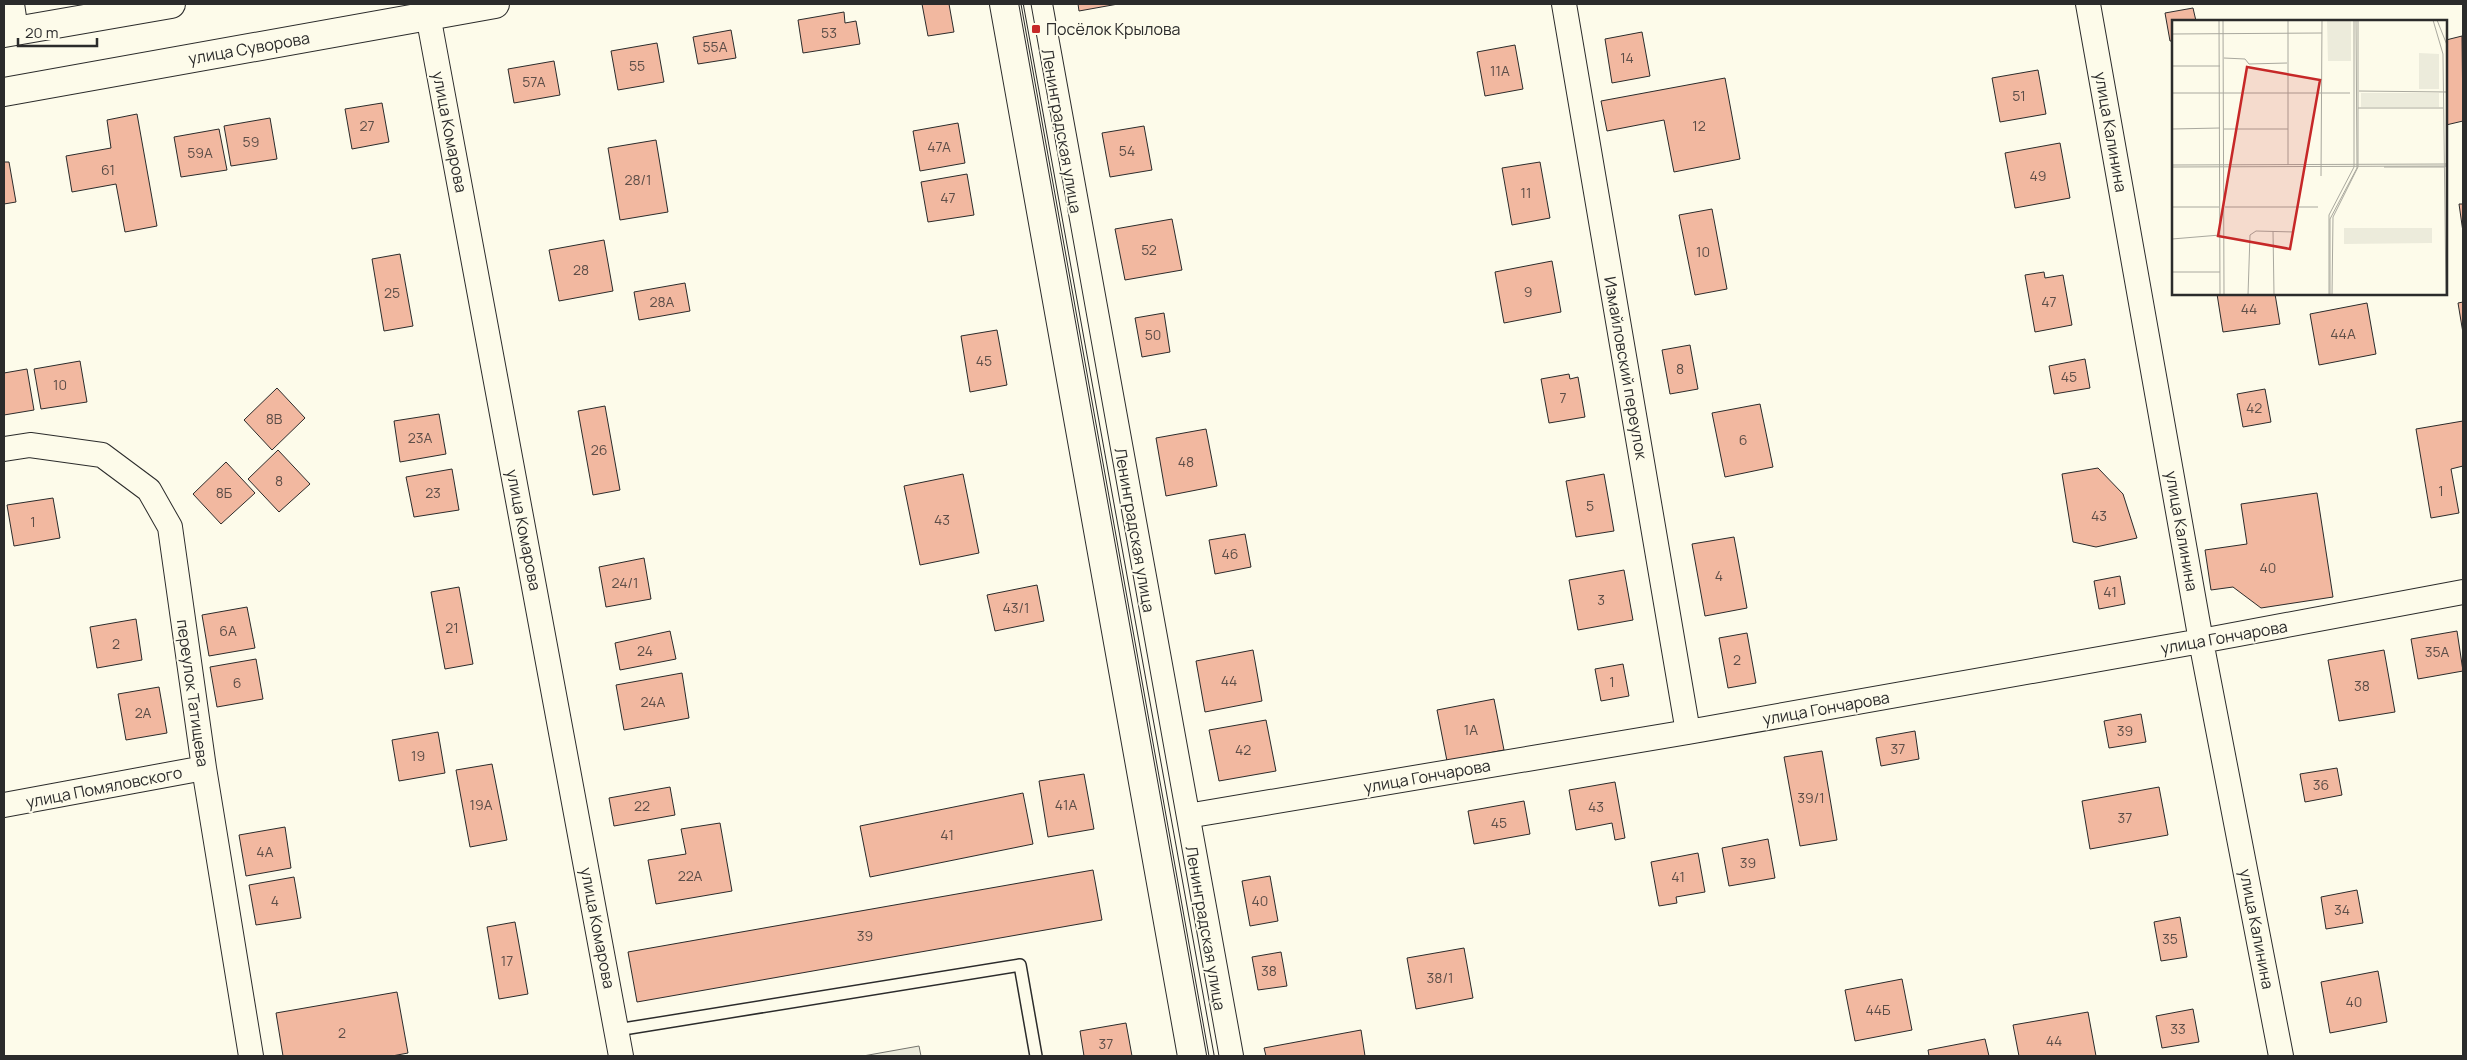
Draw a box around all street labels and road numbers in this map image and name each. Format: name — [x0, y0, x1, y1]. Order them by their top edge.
street label: улица Суворова — [187, 27, 311, 69]
street label: Ленинградская улица — [1037, 47, 1087, 215]
street label: улица Комарова — [427, 70, 473, 194]
street label: улица Калинина — [2090, 70, 2132, 194]
street label: Измайловский переулок — [1599, 275, 1653, 462]
street label: Ленинградская улица — [1110, 446, 1160, 614]
street label: улица Комарова — [501, 468, 547, 592]
street label: улица Калинина — [2161, 469, 2203, 593]
street label: улица Гончарова — [2159, 615, 2289, 659]
street label: переулок Татищева — [172, 618, 214, 768]
street label: улица Гончарова — [1761, 686, 1891, 730]
street label: улица Гончарова — [1362, 754, 1492, 798]
street label: улица Помяловского — [24, 761, 184, 813]
street label: Ленинградская улица — [1181, 844, 1231, 1012]
street label: улица Комарова — [575, 866, 621, 990]
street label: улица Калинина — [2235, 867, 2279, 991]

